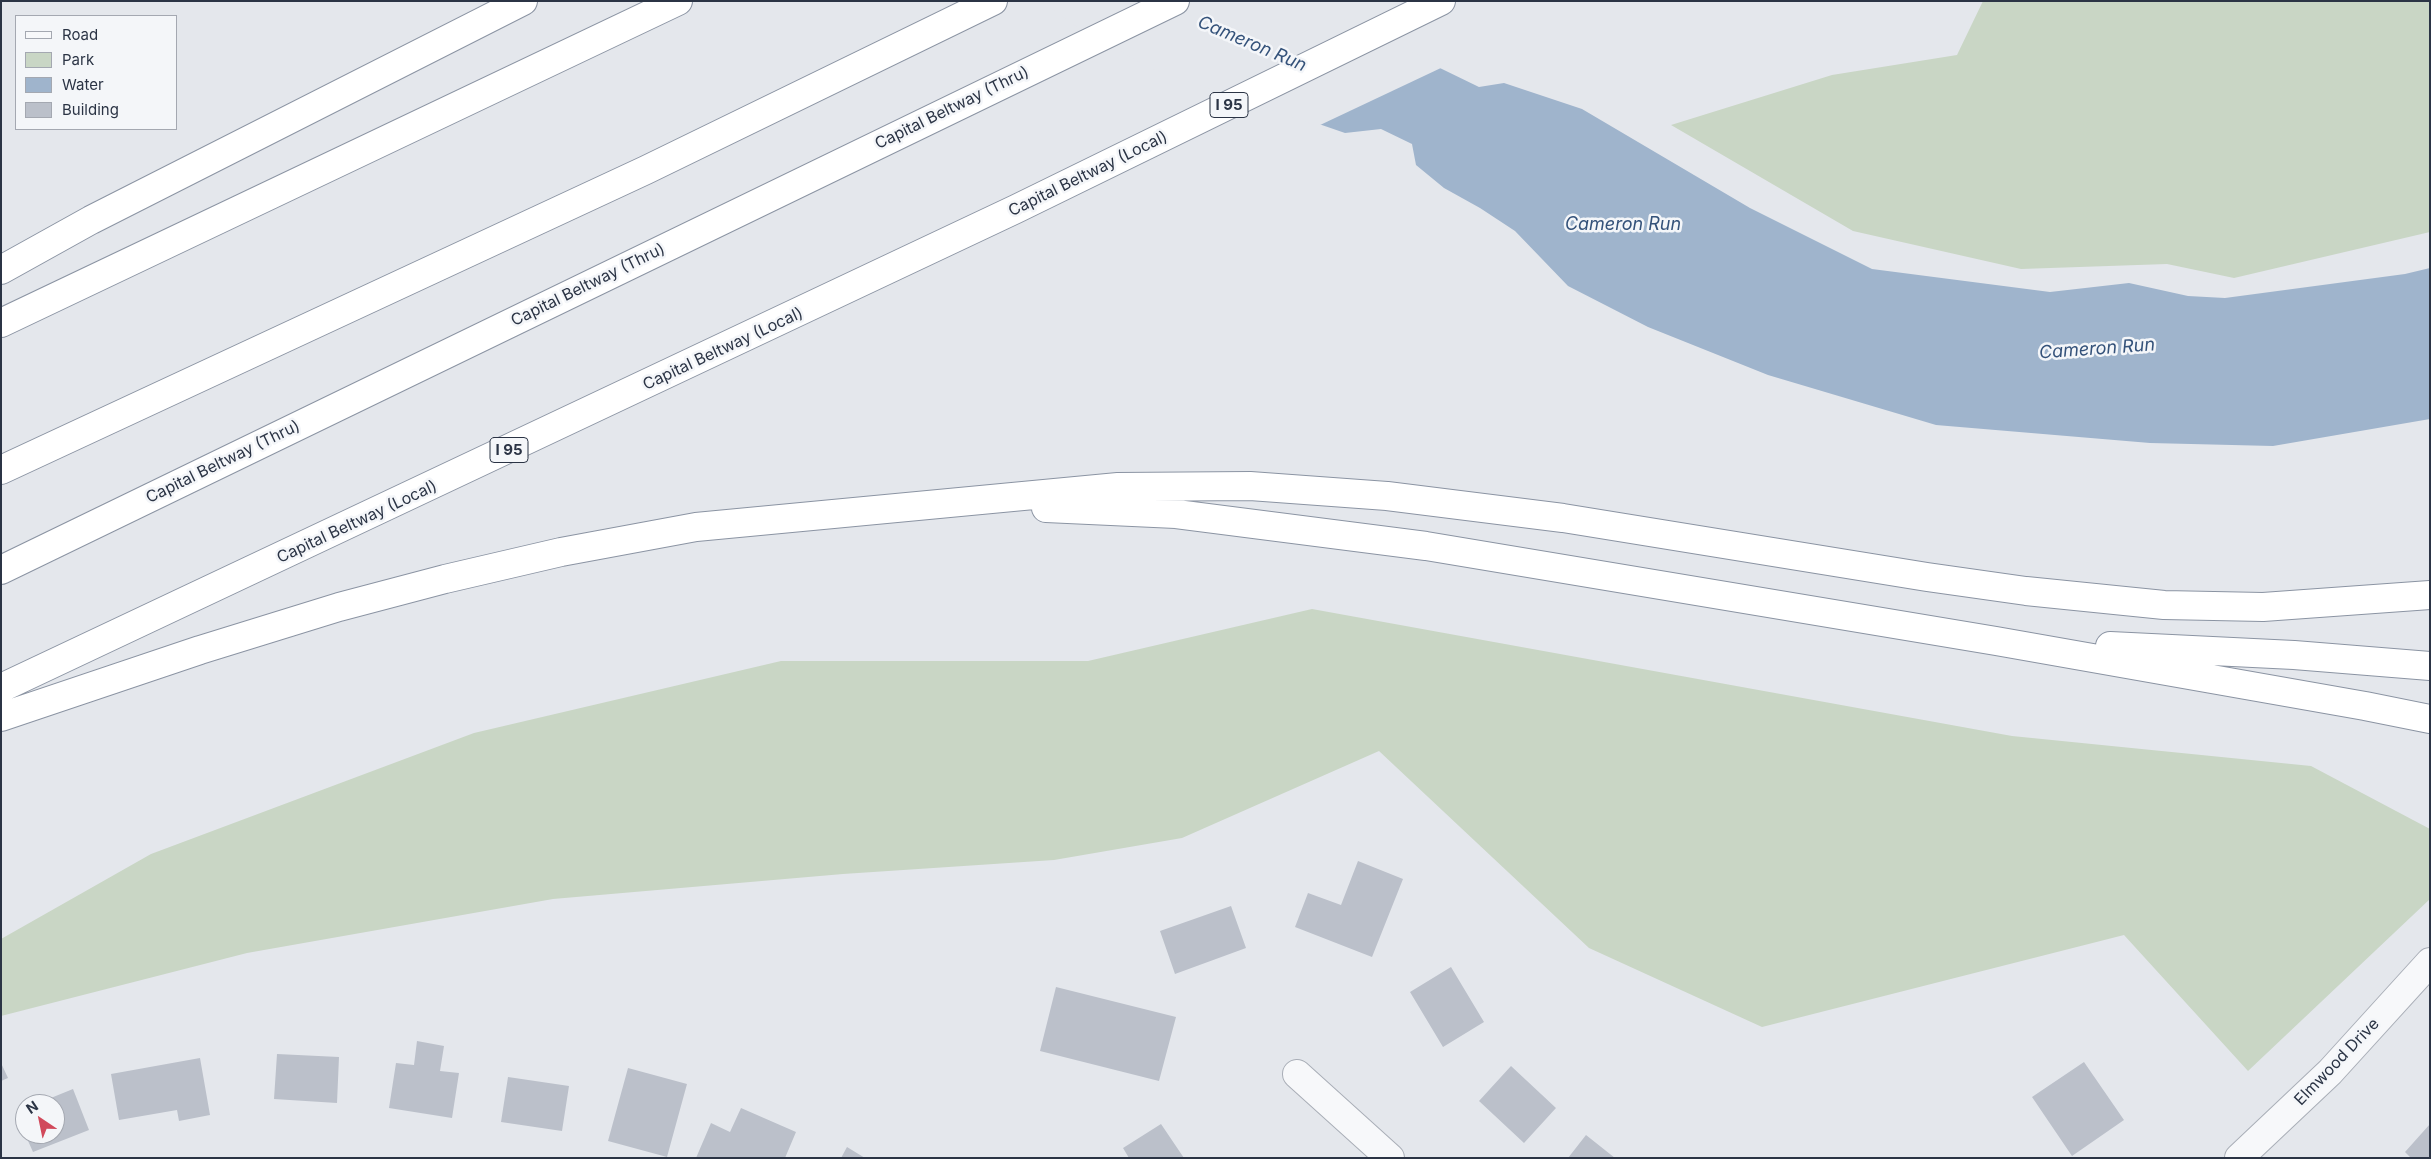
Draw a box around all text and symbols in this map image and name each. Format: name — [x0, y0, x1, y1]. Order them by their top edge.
water label: Cameron Run — [1194, 11, 1310, 77]
legend — [15, 15, 178, 130]
text: Road — [62, 25, 98, 44]
text: Park — [62, 50, 94, 69]
street label: Capital Beltway (Thru) — [872, 62, 1032, 154]
text: Water — [62, 75, 104, 94]
road number: I 95 — [1210, 92, 1248, 118]
text: Building — [62, 100, 119, 119]
street label: Capital Beltway (Local) — [1006, 127, 1170, 221]
water label: Cameron Run — [1565, 214, 1681, 236]
street label: Capital Beltway (Thru) — [508, 239, 668, 331]
street label: Capital Beltway (Local) — [640, 303, 806, 395]
water label: Cameron Run — [2038, 334, 2156, 364]
street label: Capital Beltway (Thru) — [143, 416, 303, 508]
road number: I 95 — [490, 438, 528, 462]
street label: Capital Beltway (Local) — [274, 476, 440, 568]
street label: Elmwood Drive — [2291, 1015, 2383, 1109]
north arrow — [15, 1094, 65, 1144]
text: N — [23, 1097, 41, 1117]

